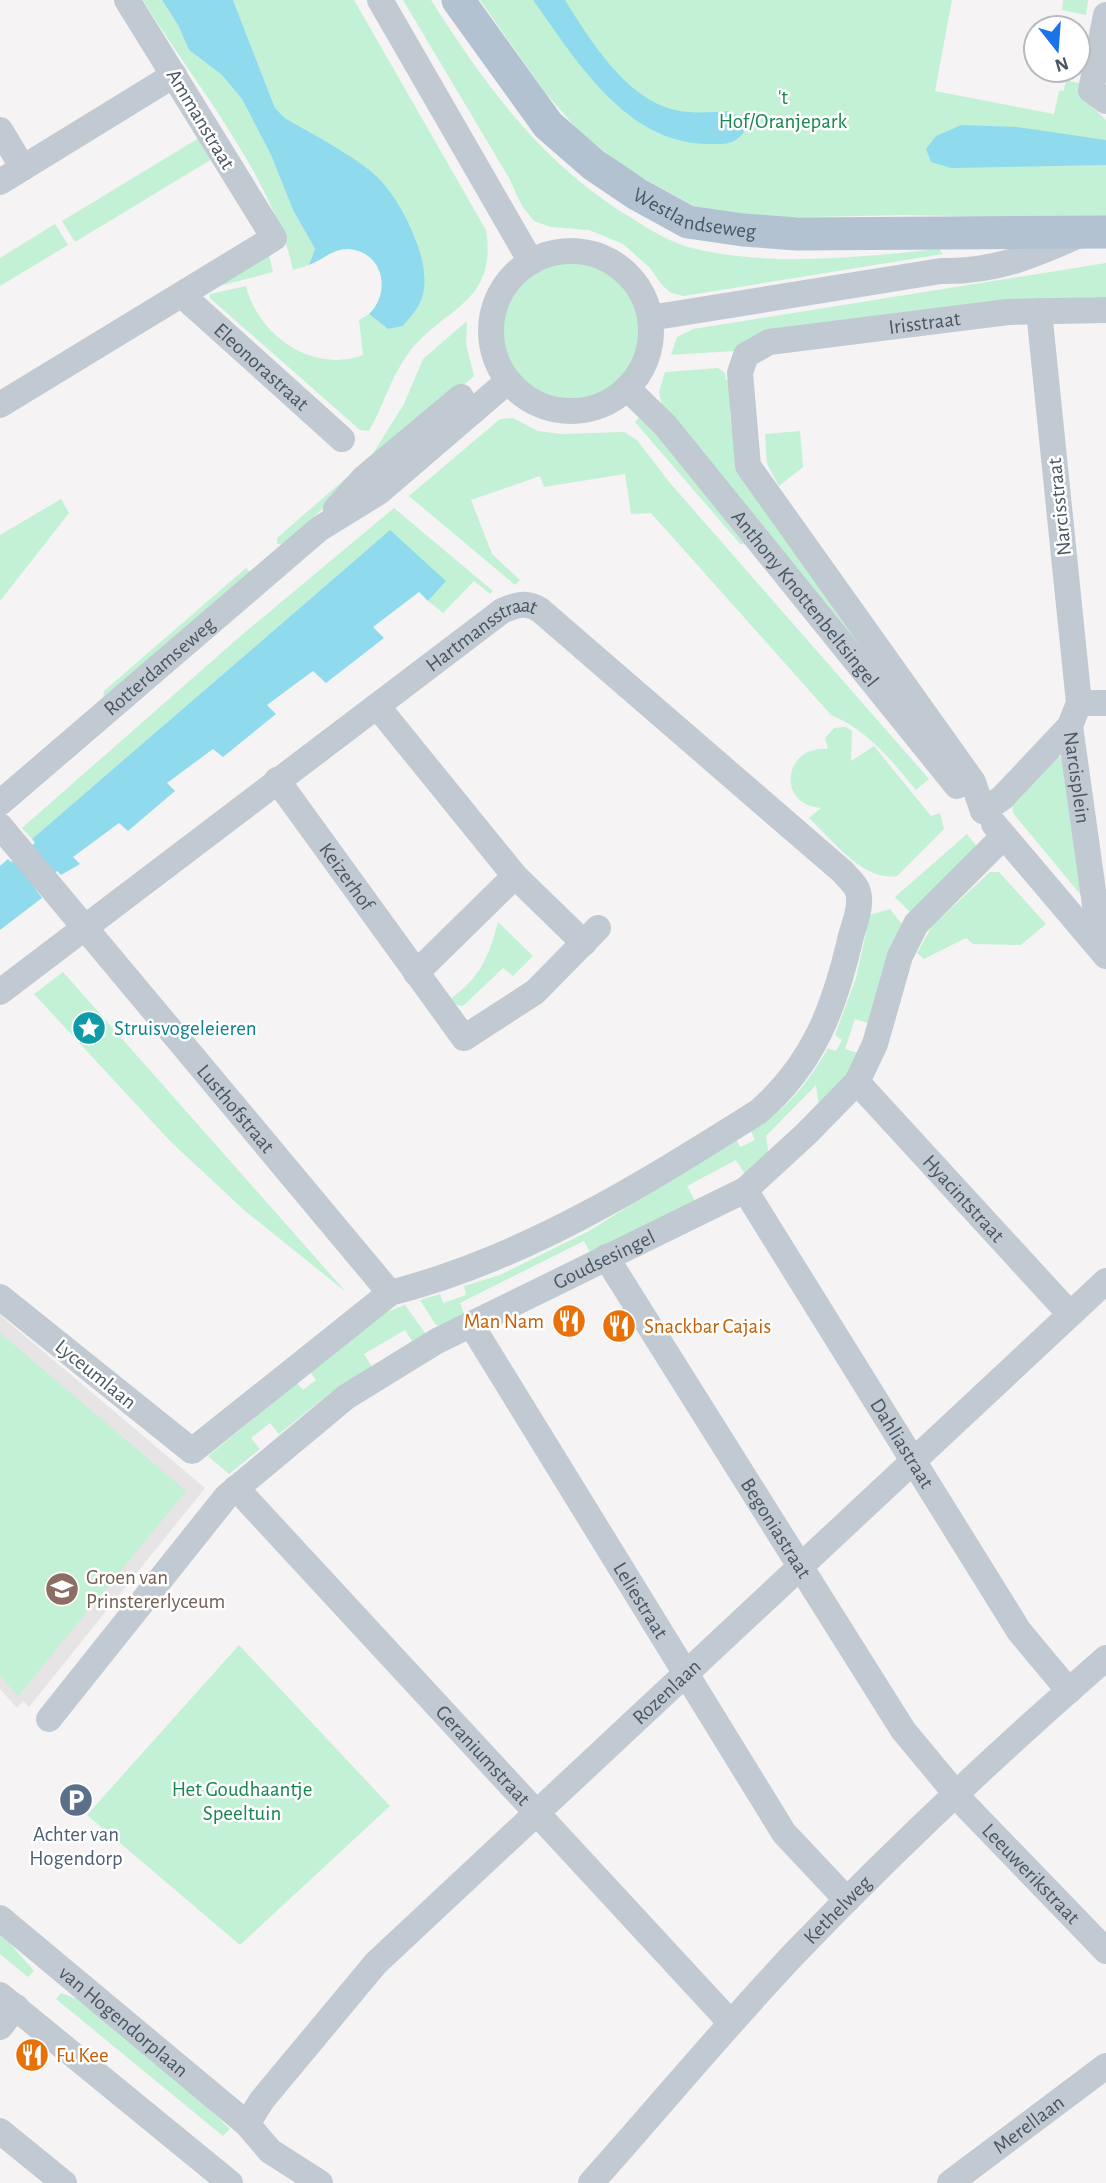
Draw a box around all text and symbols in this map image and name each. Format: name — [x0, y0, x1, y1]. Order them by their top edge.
north arrow — [1022, 14, 1092, 84]
text: N — [1052, 53, 1071, 75]
street label: Ammanstraat — [163, 66, 239, 173]
park label: 't Hof/Oranjepark — [719, 87, 848, 132]
street label: Westlandseweg — [629, 184, 758, 242]
street label: Irisstraat — [887, 308, 962, 338]
street label: Eleonorastraat — [210, 319, 313, 415]
street label: Narcisstraat — [1044, 457, 1075, 557]
street label: Anthony Knottenbeltsingel — [727, 506, 882, 691]
street label: Hartmansstraat — [422, 594, 541, 676]
street label: Rotterdamseweg — [100, 613, 220, 720]
street label: Narcisplein — [1060, 730, 1094, 825]
street label: Keizerhof — [315, 839, 379, 916]
place icon: Struisvogeleieren — [70, 1009, 108, 1047]
place label: Struisvogeleieren — [114, 1018, 257, 1039]
street label: Lusthofstraat — [193, 1060, 278, 1157]
street label: Hyacintstraat — [919, 1151, 1009, 1247]
street label: Goudsesingel — [550, 1226, 658, 1293]
restaurant icon: Man Nam — [550, 1302, 588, 1340]
restaurant icon: Snackbar Cajais — [600, 1307, 638, 1345]
place label: Man Nam — [464, 1311, 544, 1332]
place label: Snackbar Cajais — [644, 1316, 771, 1337]
street label: Lyceumlaan — [51, 1336, 140, 1413]
street label: Dahliastraat — [866, 1395, 938, 1492]
street label: Begoniastraat — [737, 1475, 815, 1582]
street label: Leliestraat — [609, 1559, 672, 1643]
place label: Groen van Prinstererlyceum — [86, 1567, 225, 1612]
school or university icon: Groen van Prinstererlyceum — [43, 1570, 81, 1608]
street label: Rozenlaan — [629, 1655, 705, 1729]
street label: Geraniumstraat — [432, 1701, 534, 1810]
park label: Het Goudhaantje Speeltuin — [172, 1779, 312, 1824]
parking icon: Achter van Hogendorp — [57, 1781, 95, 1819]
street label: Leeuwerikstraat — [978, 1820, 1084, 1928]
place label: Achter van Hogendorp — [29, 1824, 123, 1869]
street label: Kethelweg — [800, 1871, 876, 1948]
street label: van Hogendorplaan — [55, 1962, 192, 2081]
restaurant icon: Fu Kee — [13, 2036, 51, 2074]
place label: Fu Kee — [56, 2045, 109, 2066]
street label: Merellaan — [989, 2091, 1068, 2158]

